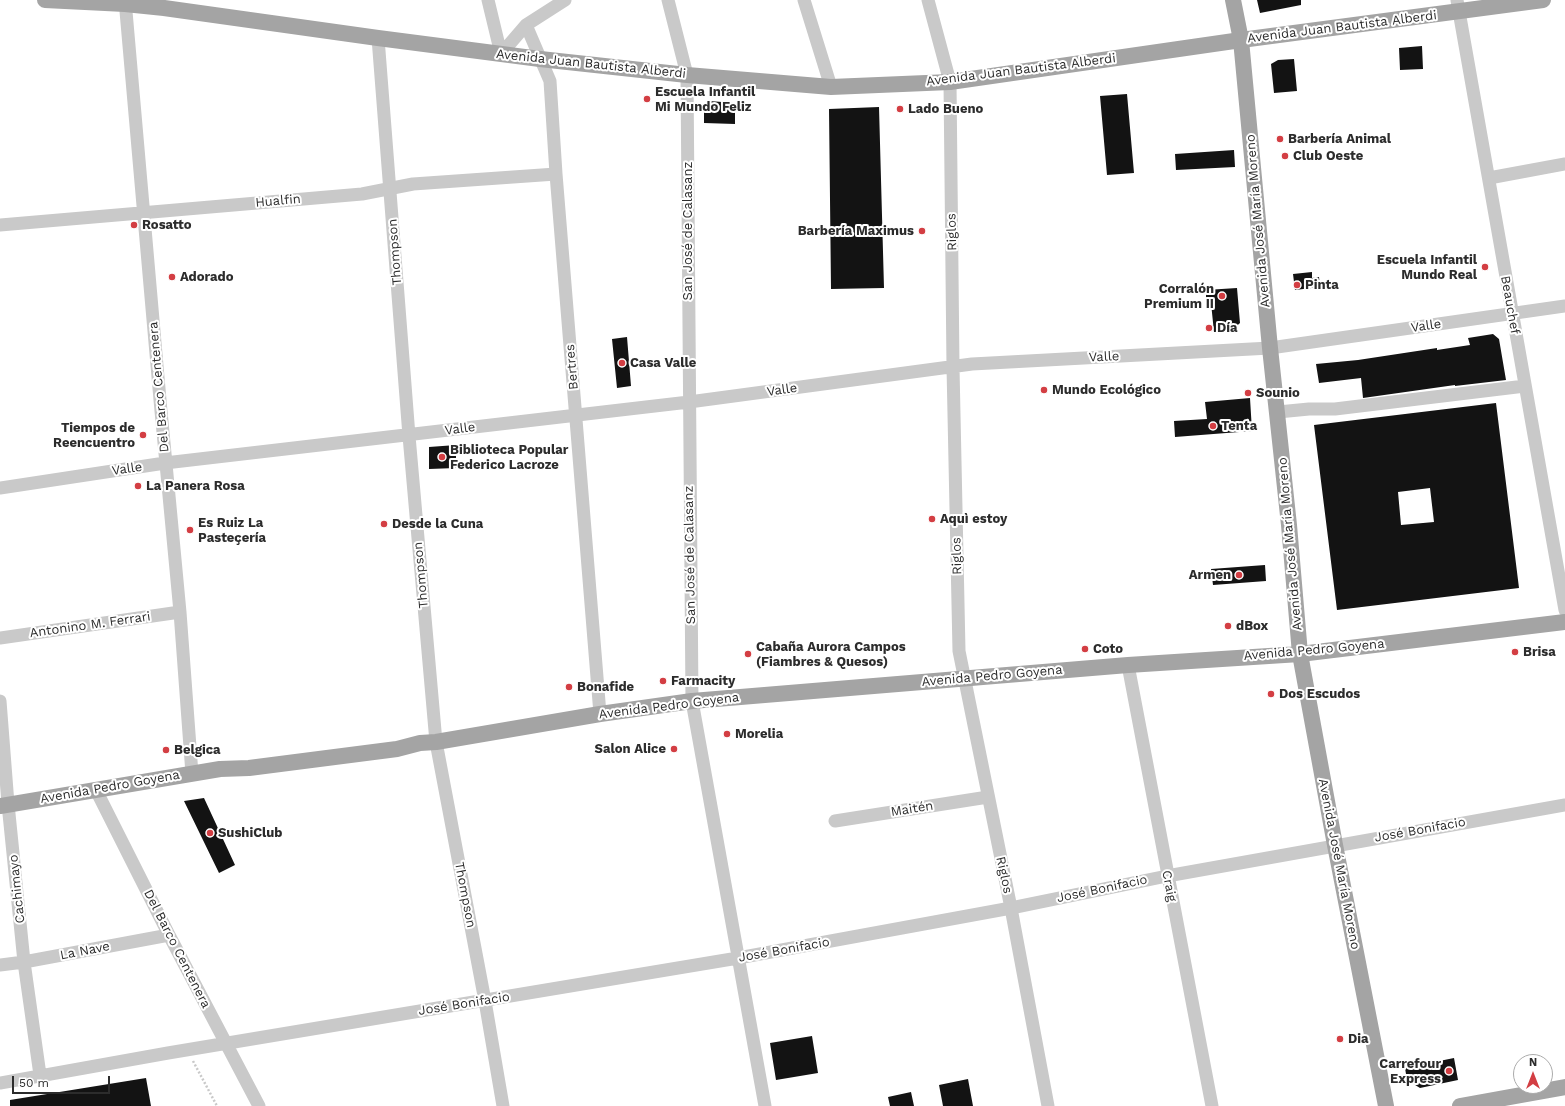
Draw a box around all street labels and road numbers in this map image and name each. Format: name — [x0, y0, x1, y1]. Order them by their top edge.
street label: Avenida Juan Bautista Alberdi — [1246, 8, 1438, 46]
street label: Avenida Juan Bautista Alberdi — [495, 46, 687, 82]
street label: Avenida Juan Bautista Alberdi — [925, 51, 1117, 89]
street label: Avenida José María Moreno — [1243, 134, 1273, 308]
street label: San José de Calasanz — [680, 162, 696, 300]
street label: Hualfin — [255, 191, 301, 211]
street label: Riglos — [944, 213, 960, 251]
street label: Thompson — [385, 218, 405, 286]
street label: Beauchef — [1497, 274, 1523, 336]
street label: Valle — [1410, 316, 1442, 336]
street label: Del Barco Centenera — [146, 321, 172, 453]
street label: Bertres — [562, 344, 582, 390]
street label: Valle — [1088, 348, 1120, 366]
street label: Valle — [766, 380, 798, 400]
street label: Valle — [444, 419, 476, 439]
street label: Avenida José María Moreno — [1275, 457, 1305, 631]
street label: Valle — [111, 459, 143, 479]
street label: San José de Calasanz — [681, 485, 699, 625]
street label: Riglos — [949, 537, 965, 575]
street label: Thompson — [410, 541, 432, 609]
street label: Antonino M. Ferrari — [29, 609, 151, 641]
street label: Avenida Pedro Goyena — [1243, 636, 1385, 664]
street label: Avenida Pedro Goyena — [921, 662, 1063, 690]
street label: Avenida Pedro Goyena — [598, 690, 740, 722]
street label: Avenida Pedro Goyena — [39, 767, 181, 807]
street label: Avenida José María Moreno — [1315, 777, 1363, 951]
street label: Maitén — [890, 798, 934, 820]
street label: José Bonifacio — [1373, 814, 1467, 846]
street label: Cachimayo — [6, 854, 28, 924]
street label: Riglos — [992, 855, 1016, 895]
street label: Thompson — [451, 861, 479, 929]
street label: Craig — [1158, 869, 1180, 903]
street label: José Bonifacio — [1055, 872, 1149, 906]
street label: Del Barco Centenera — [140, 887, 214, 1011]
street label: José Bonifacio — [737, 934, 831, 966]
street label: La Nave — [59, 939, 111, 963]
street label: José Bonifacio — [417, 989, 511, 1019]

